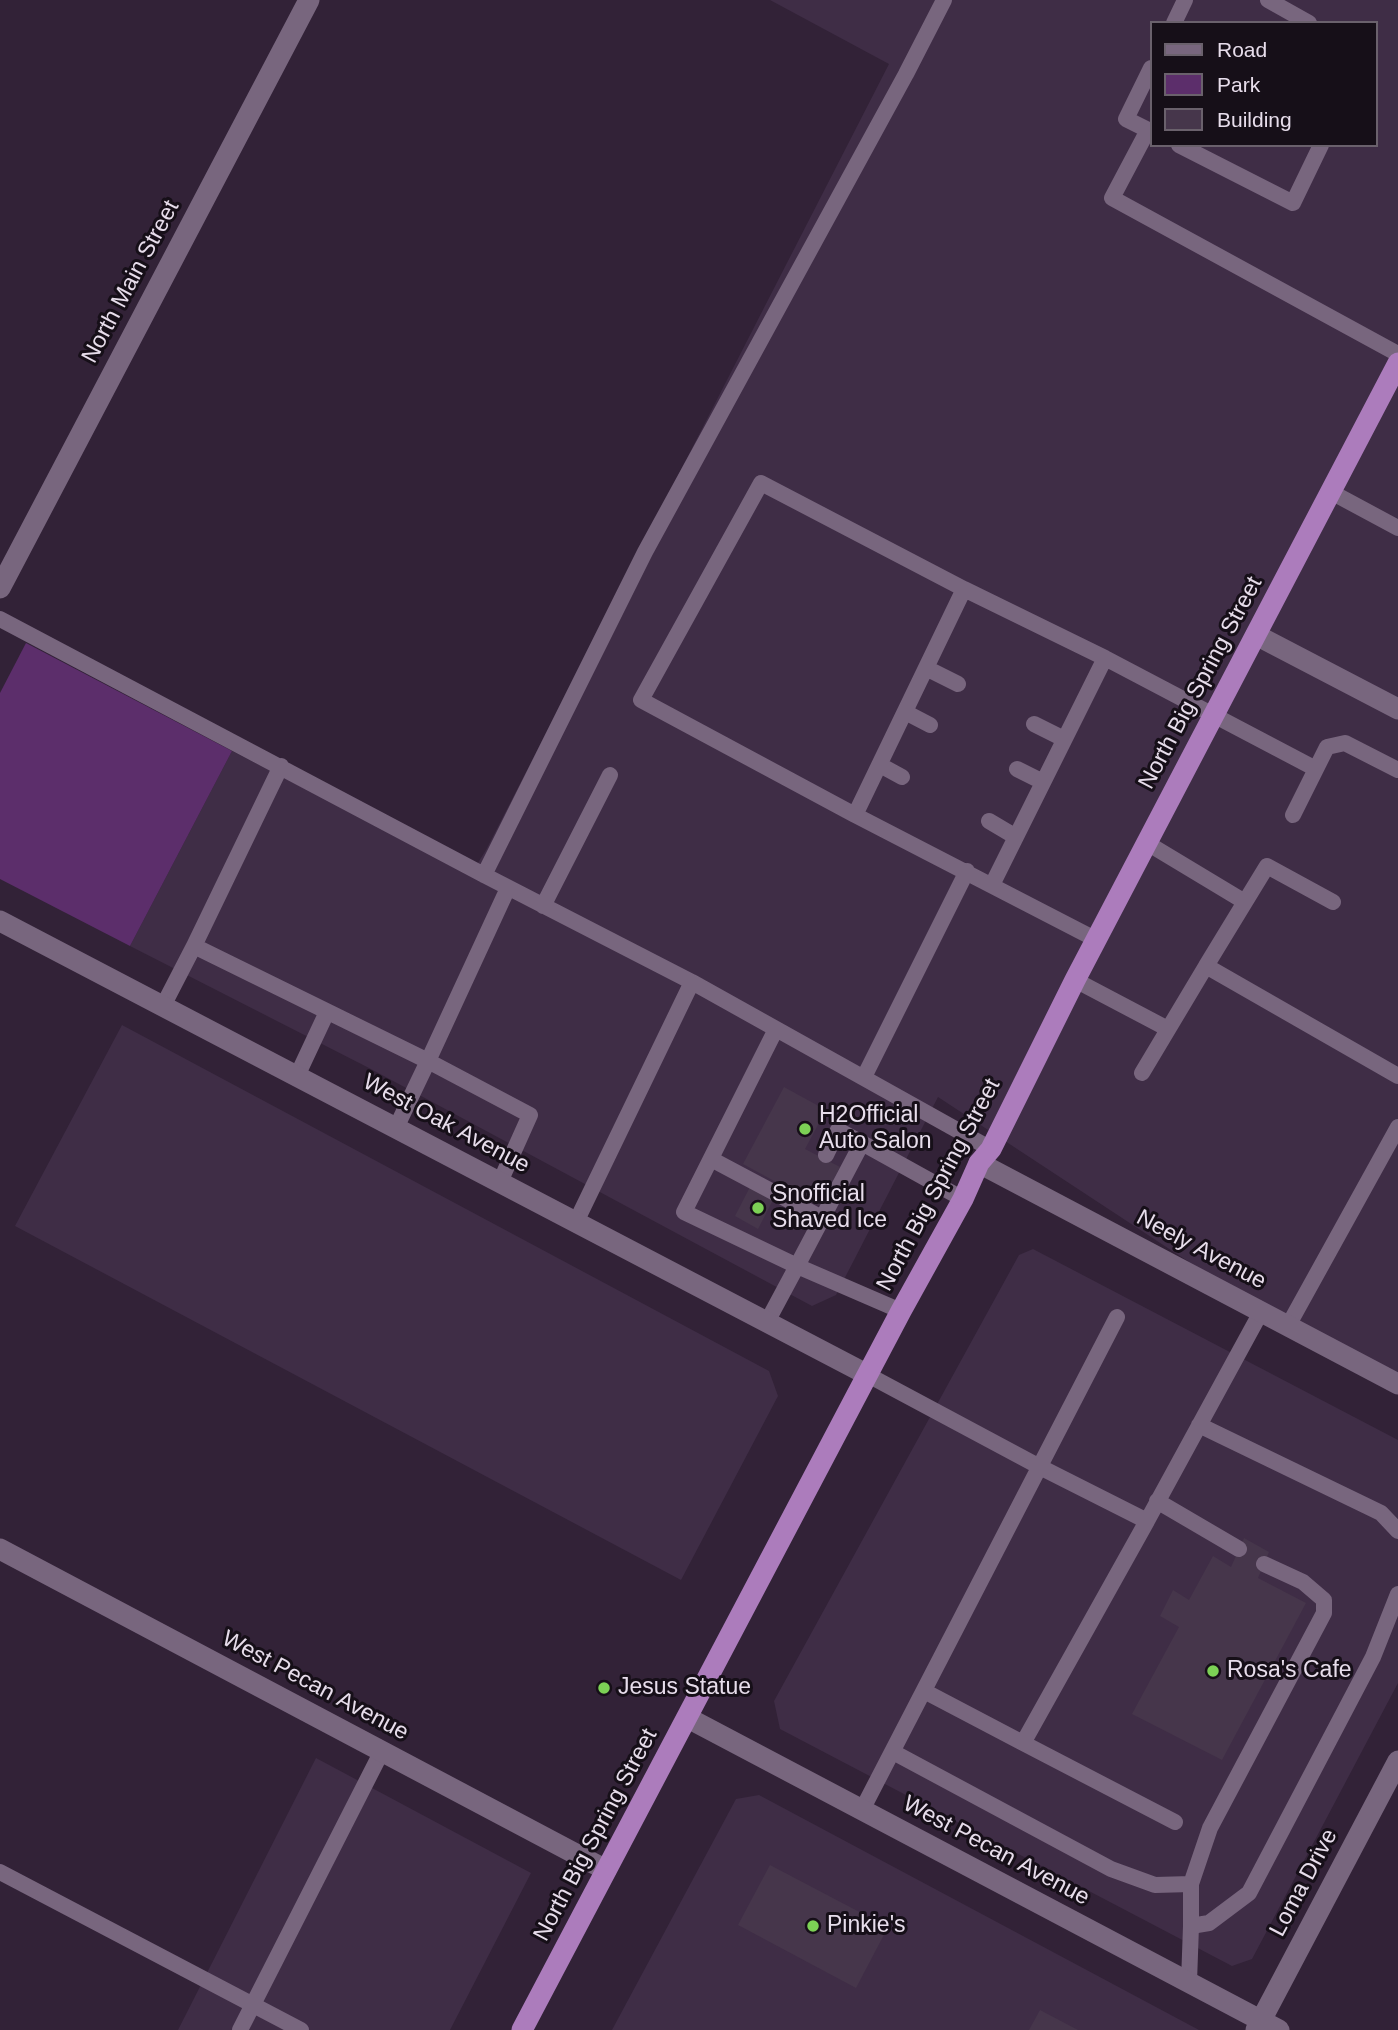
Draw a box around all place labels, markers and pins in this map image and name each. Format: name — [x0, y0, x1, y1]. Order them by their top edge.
place label: H2Official Auto Salon — [819, 1102, 932, 1156]
marker: H2Official Auto Salon — [797, 1121, 813, 1137]
place label: Snofficial Shaved Ice — [772, 1181, 887, 1235]
marker: Snofficial Shaved Ice — [750, 1200, 766, 1216]
place label: Rosa's Cafe — [1227, 1657, 1352, 1685]
marker: Rosa's Cafe — [1205, 1663, 1221, 1679]
place label: Jesus Statue — [618, 1674, 751, 1702]
marker: Jesus Statue — [596, 1680, 612, 1696]
place label: Pinkie's — [827, 1912, 906, 1940]
marker: Pinkie's — [805, 1918, 821, 1934]

